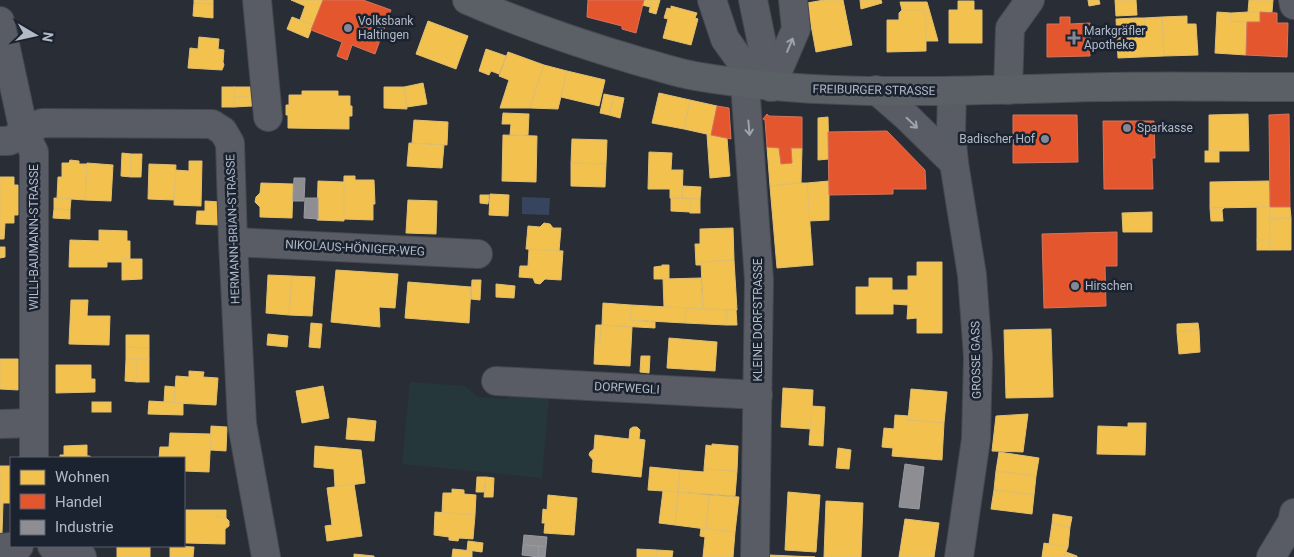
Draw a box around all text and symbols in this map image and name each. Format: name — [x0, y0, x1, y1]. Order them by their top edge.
north arrow — [10, 10, 60, 60]
place label: Volksbank Haltingen — [358, 14, 414, 42]
marker: Volksbank Haltingen — [342, 22, 354, 34]
place label: Markgräfler Apotheke — [1084, 24, 1145, 52]
text: N — [39, 31, 57, 43]
marker: Markgräfler Apotheke — [1068, 32, 1080, 44]
one-way arrow — [785, 38, 795, 53]
street label: FREIBURGER STRASSE — [813, 82, 936, 98]
one-way arrow — [906, 117, 918, 129]
one-way arrow — [744, 119, 754, 135]
place label: Sparkasse — [1137, 121, 1193, 135]
marker: Sparkasse — [1121, 122, 1133, 134]
place label: Badischer Hof — [959, 132, 1036, 146]
marker: Badischer Hof — [1039, 133, 1051, 145]
street label: HERMANN-BRIAN-STRASSE — [223, 154, 243, 304]
street label: WILLI-BAUMANN-STRASSE — [27, 164, 41, 310]
street label: NIKOLAUS-HÖNIGER-WEG — [285, 236, 425, 259]
street label: KLEINE DORFSTRASSE — [751, 258, 765, 382]
place label: Hirschen — [1085, 279, 1133, 293]
marker: Hirschen — [1069, 280, 1081, 292]
street label: GROSSE GASS — [968, 321, 984, 399]
street label: DORFWEGLI — [594, 379, 660, 397]
legend — [10, 457, 185, 547]
text: Wohnen — [55, 468, 109, 486]
text: Handel — [55, 493, 102, 511]
text: Industrie — [55, 518, 113, 536]

